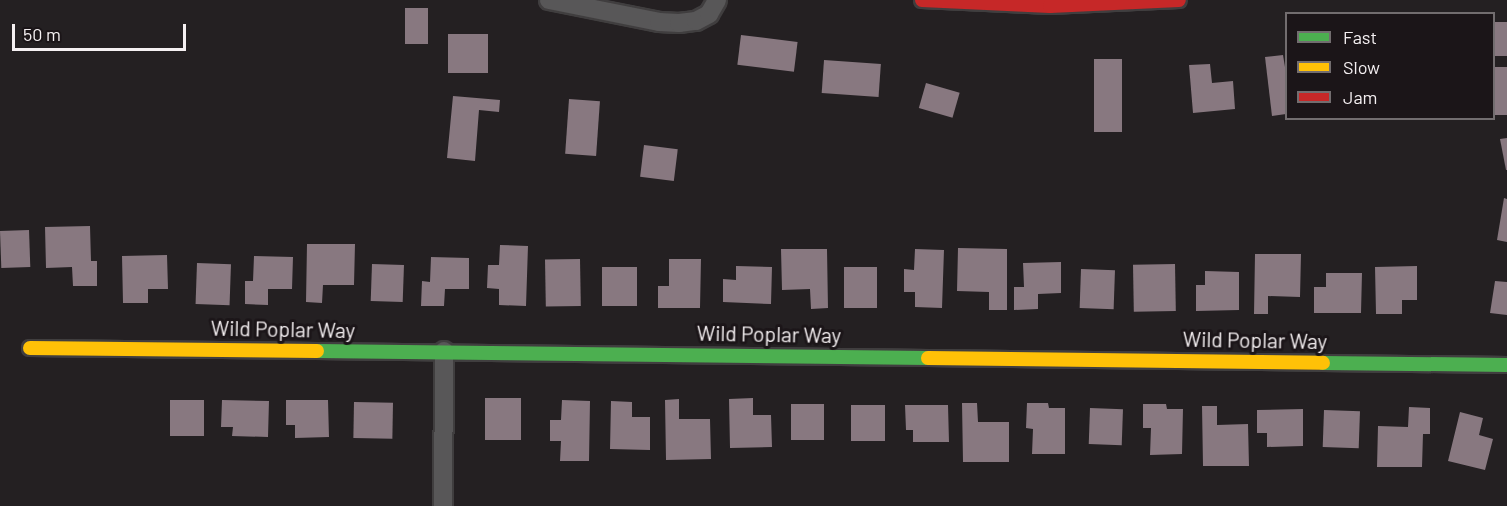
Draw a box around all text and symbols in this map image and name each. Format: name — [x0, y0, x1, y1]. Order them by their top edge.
scale bar — [15, 12, 189, 50]
legend — [1285, 12, 1495, 120]
text: 50 m — [23, 23, 61, 45]
text: Fast — [1343, 26, 1377, 48]
text: Slow — [1343, 56, 1380, 78]
text: Jam — [1343, 86, 1377, 108]
street label: Wild Poplar Way — [211, 315, 355, 343]
street label: Wild Poplar Way — [697, 320, 841, 348]
street label: Wild Poplar Way — [1183, 326, 1327, 354]

